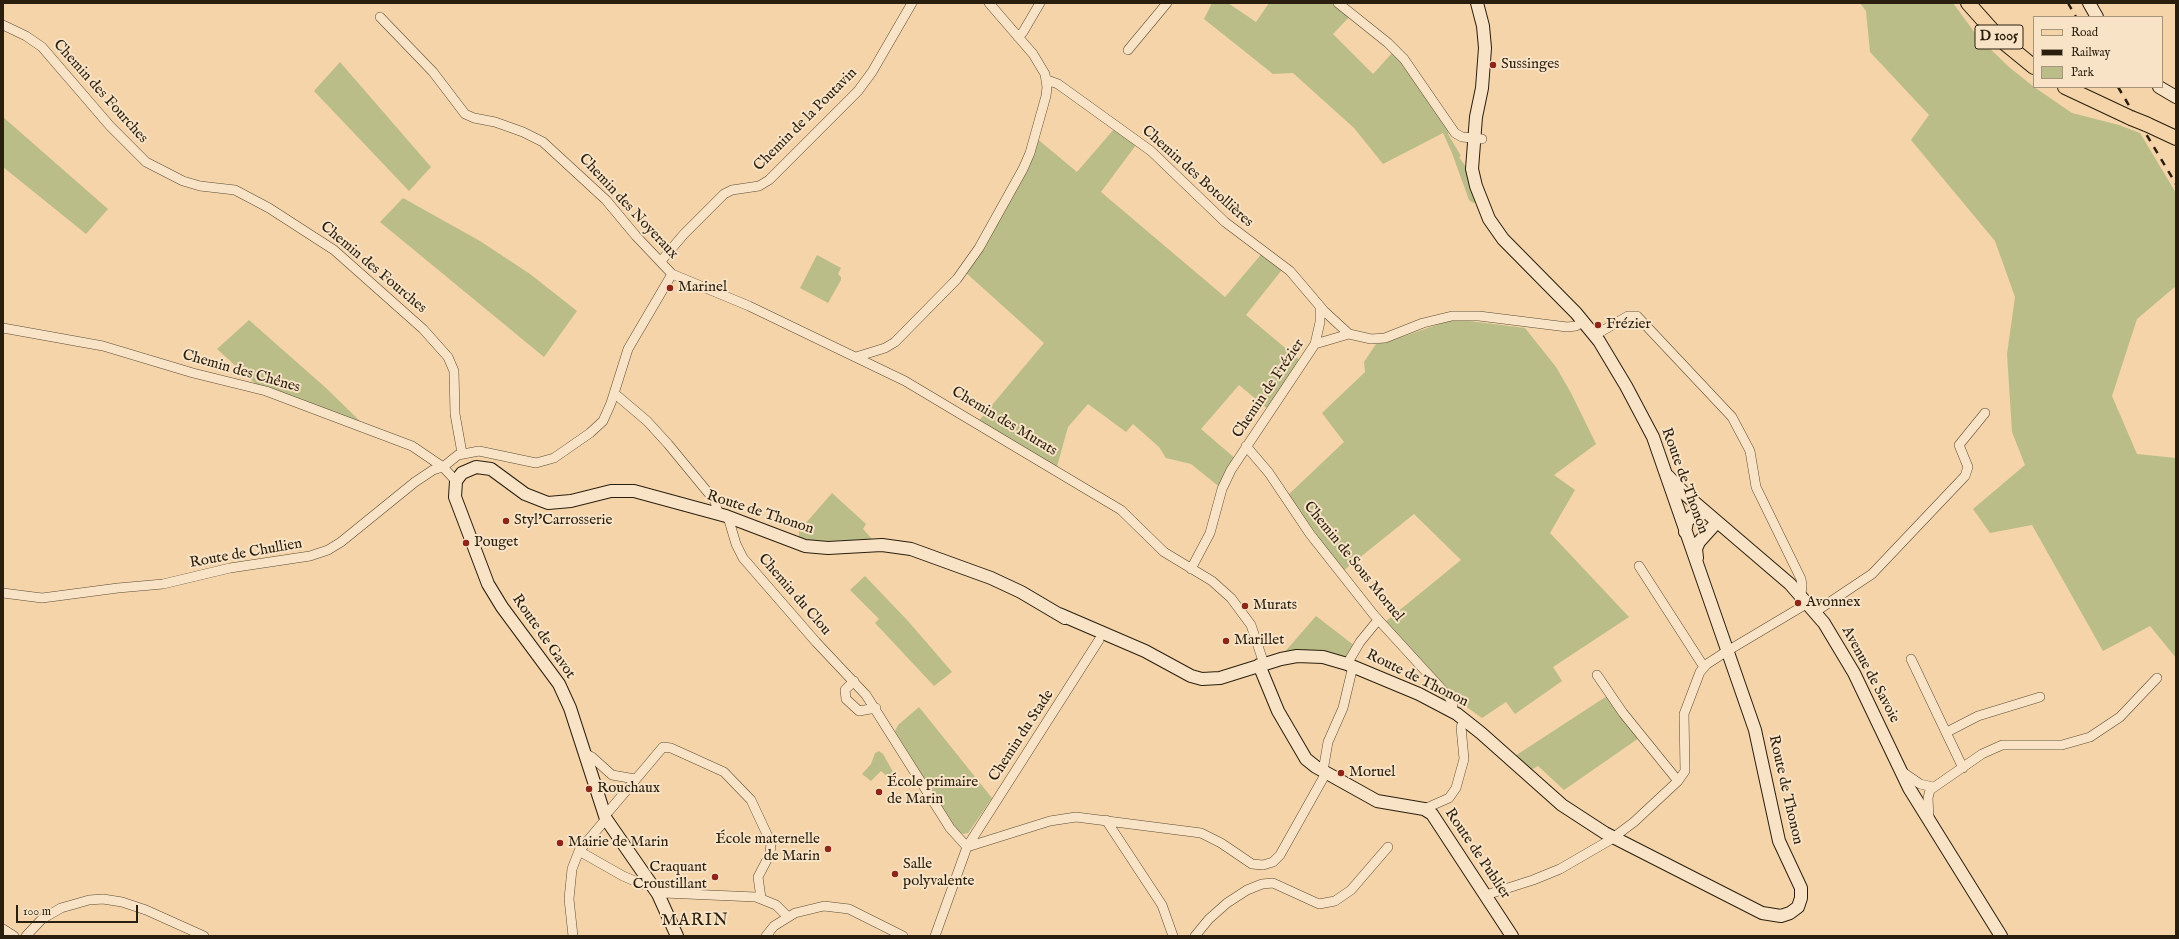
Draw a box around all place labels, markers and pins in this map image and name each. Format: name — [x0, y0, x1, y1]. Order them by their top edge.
place label: Sussinges — [1501, 56, 1559, 74]
marker: Sussinges — [1488, 60, 1498, 70]
place label: Marinel — [678, 279, 727, 297]
marker: Marinel — [665, 283, 675, 293]
place label: Frézier — [1606, 316, 1651, 334]
marker: Frézier — [1593, 320, 1603, 330]
place label: Styl'Carrosserie — [514, 512, 612, 530]
marker: Styl'Carrosserie — [501, 516, 511, 526]
place label: Pouget — [474, 534, 518, 552]
marker: Pouget — [461, 538, 471, 548]
place label: Avonnex — [1806, 594, 1861, 612]
place label: Murats — [1253, 597, 1297, 615]
marker: Avonnex — [1793, 598, 1803, 608]
marker: Murats — [1240, 601, 1250, 611]
place label: Marillet — [1234, 632, 1284, 650]
marker: Marillet — [1221, 636, 1231, 646]
place label: Moruel — [1349, 764, 1395, 782]
marker: Moruel — [1336, 768, 1346, 778]
place label: École primaire de Marin — [887, 774, 978, 809]
place label: Rouchaux — [597, 780, 660, 798]
marker: Rouchaux — [584, 784, 594, 794]
marker: École primaire de Marin — [874, 787, 884, 797]
place label: École maternelle de Marin — [715, 831, 820, 866]
place label: Mairie de Marin — [568, 834, 668, 852]
marker: Mairie de Marin — [555, 838, 565, 848]
marker: École maternelle de Marin — [823, 844, 833, 854]
place label: Salle polyvalente — [903, 856, 974, 891]
place label: Craquant Croustillant — [633, 859, 707, 894]
marker: Salle polyvalente — [890, 869, 900, 879]
marker: Craquant Croustillant — [710, 872, 720, 882]

